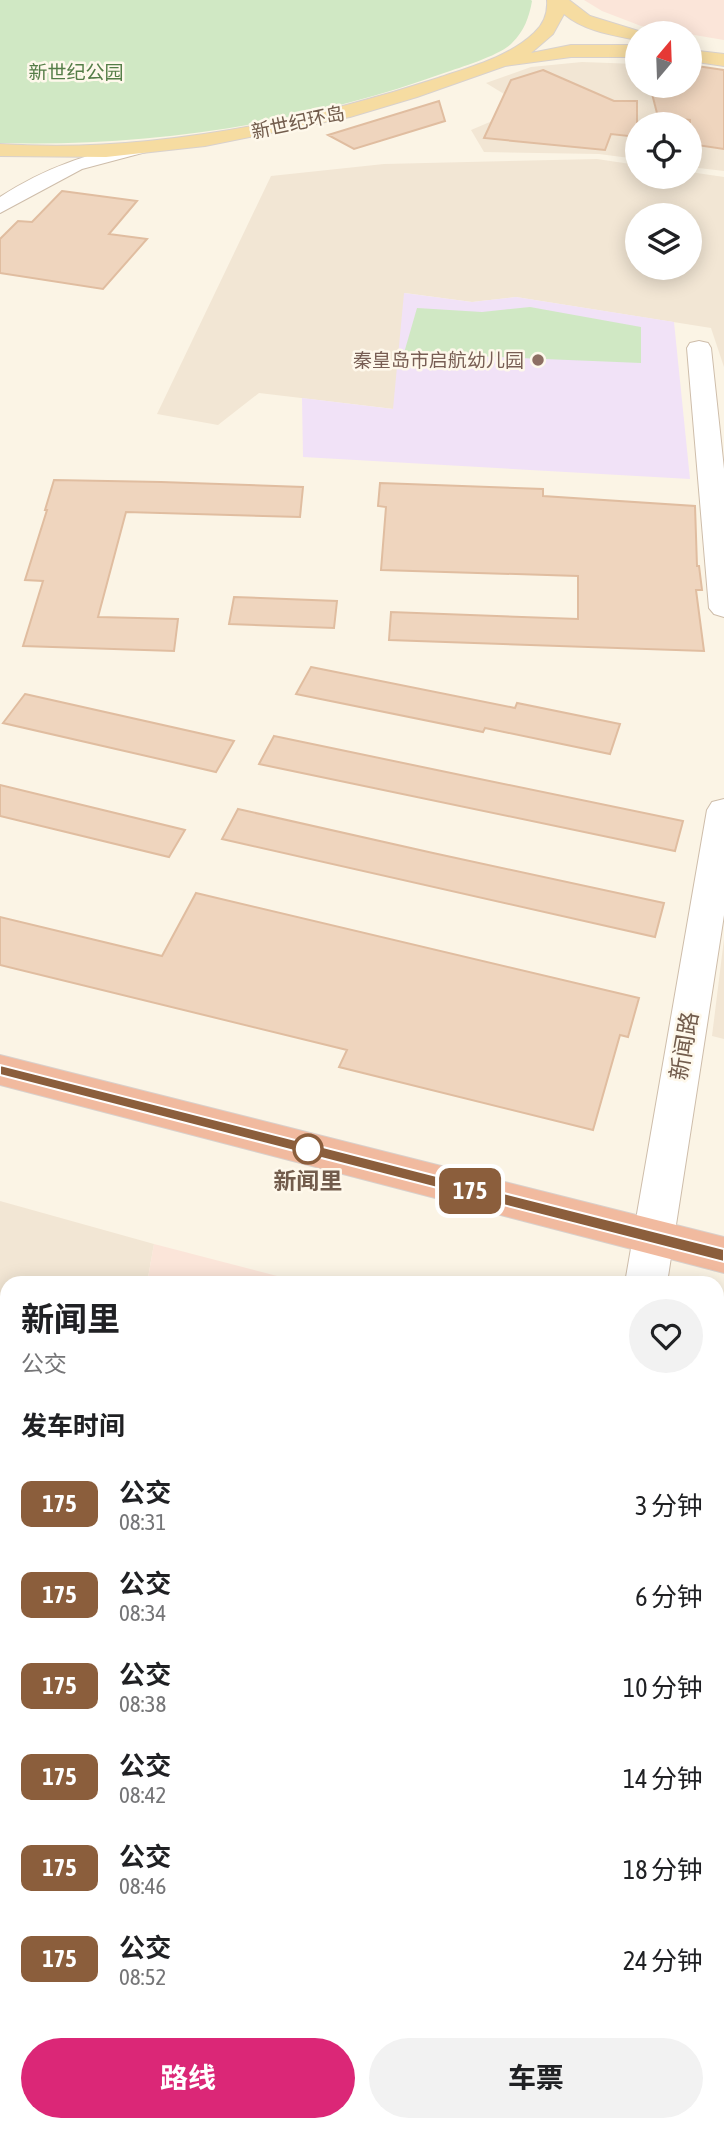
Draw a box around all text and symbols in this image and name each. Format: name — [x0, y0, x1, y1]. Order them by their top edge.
north arrow — [625, 21, 702, 98]
map controls — [625, 21, 702, 280]
park label: 新世纪公园 — [28, 61, 124, 83]
street label: 新世纪环岛 — [249, 101, 347, 143]
button: locate — [625, 112, 702, 189]
button: layers — [625, 203, 702, 280]
place label: 秦皇岛市启航幼儿园 — [353, 349, 524, 371]
marker: 秦皇岛市启航幼儿园 — [530, 352, 546, 368]
street label: 新闻路 — [665, 1010, 703, 1082]
marker: 新闻里 — [293, 1134, 323, 1164]
place label: 新闻里 — [274, 1168, 343, 1194]
line badge: 175 — [430, 1168, 510, 1214]
text: 175 — [453, 1177, 487, 1204]
button: heart — [629, 1299, 703, 1373]
text: 新闻里 — [21, 1300, 120, 1338]
text: 公交 — [21, 1351, 67, 1377]
text: 发车时间 — [21, 1411, 125, 1441]
text: 公交 — [119, 1478, 171, 1508]
text: 175 — [43, 1490, 76, 1517]
text: 3 分钟 — [635, 1491, 703, 1521]
text: 08:31 — [119, 1509, 166, 1535]
text: 公交 — [119, 1569, 171, 1599]
text: 175 — [43, 1581, 76, 1608]
text: 6 分钟 — [635, 1582, 703, 1612]
text: 08:34 — [119, 1600, 166, 1626]
text: 公交 — [119, 1660, 171, 1690]
text: 175 — [43, 1672, 76, 1699]
text: 10 分钟 — [623, 1673, 703, 1703]
text: 08:38 — [119, 1691, 166, 1717]
text: 公交 — [119, 1751, 171, 1781]
text: 175 — [43, 1763, 76, 1790]
text: 14 分钟 — [623, 1764, 703, 1794]
text: 08:42 — [119, 1782, 166, 1808]
text: 公交 — [119, 1842, 171, 1872]
text: 175 — [43, 1854, 76, 1881]
text: 18 分钟 — [623, 1855, 703, 1885]
text: 08:46 — [119, 1873, 166, 1899]
text: 公交 — [119, 1933, 171, 1963]
text: 175 — [43, 1945, 76, 1972]
text: 24 分钟 — [623, 1946, 703, 1976]
text: 08:52 — [119, 1964, 166, 1990]
button: 路线 — [21, 2038, 355, 2118]
button: 车票 — [369, 2038, 703, 2118]

